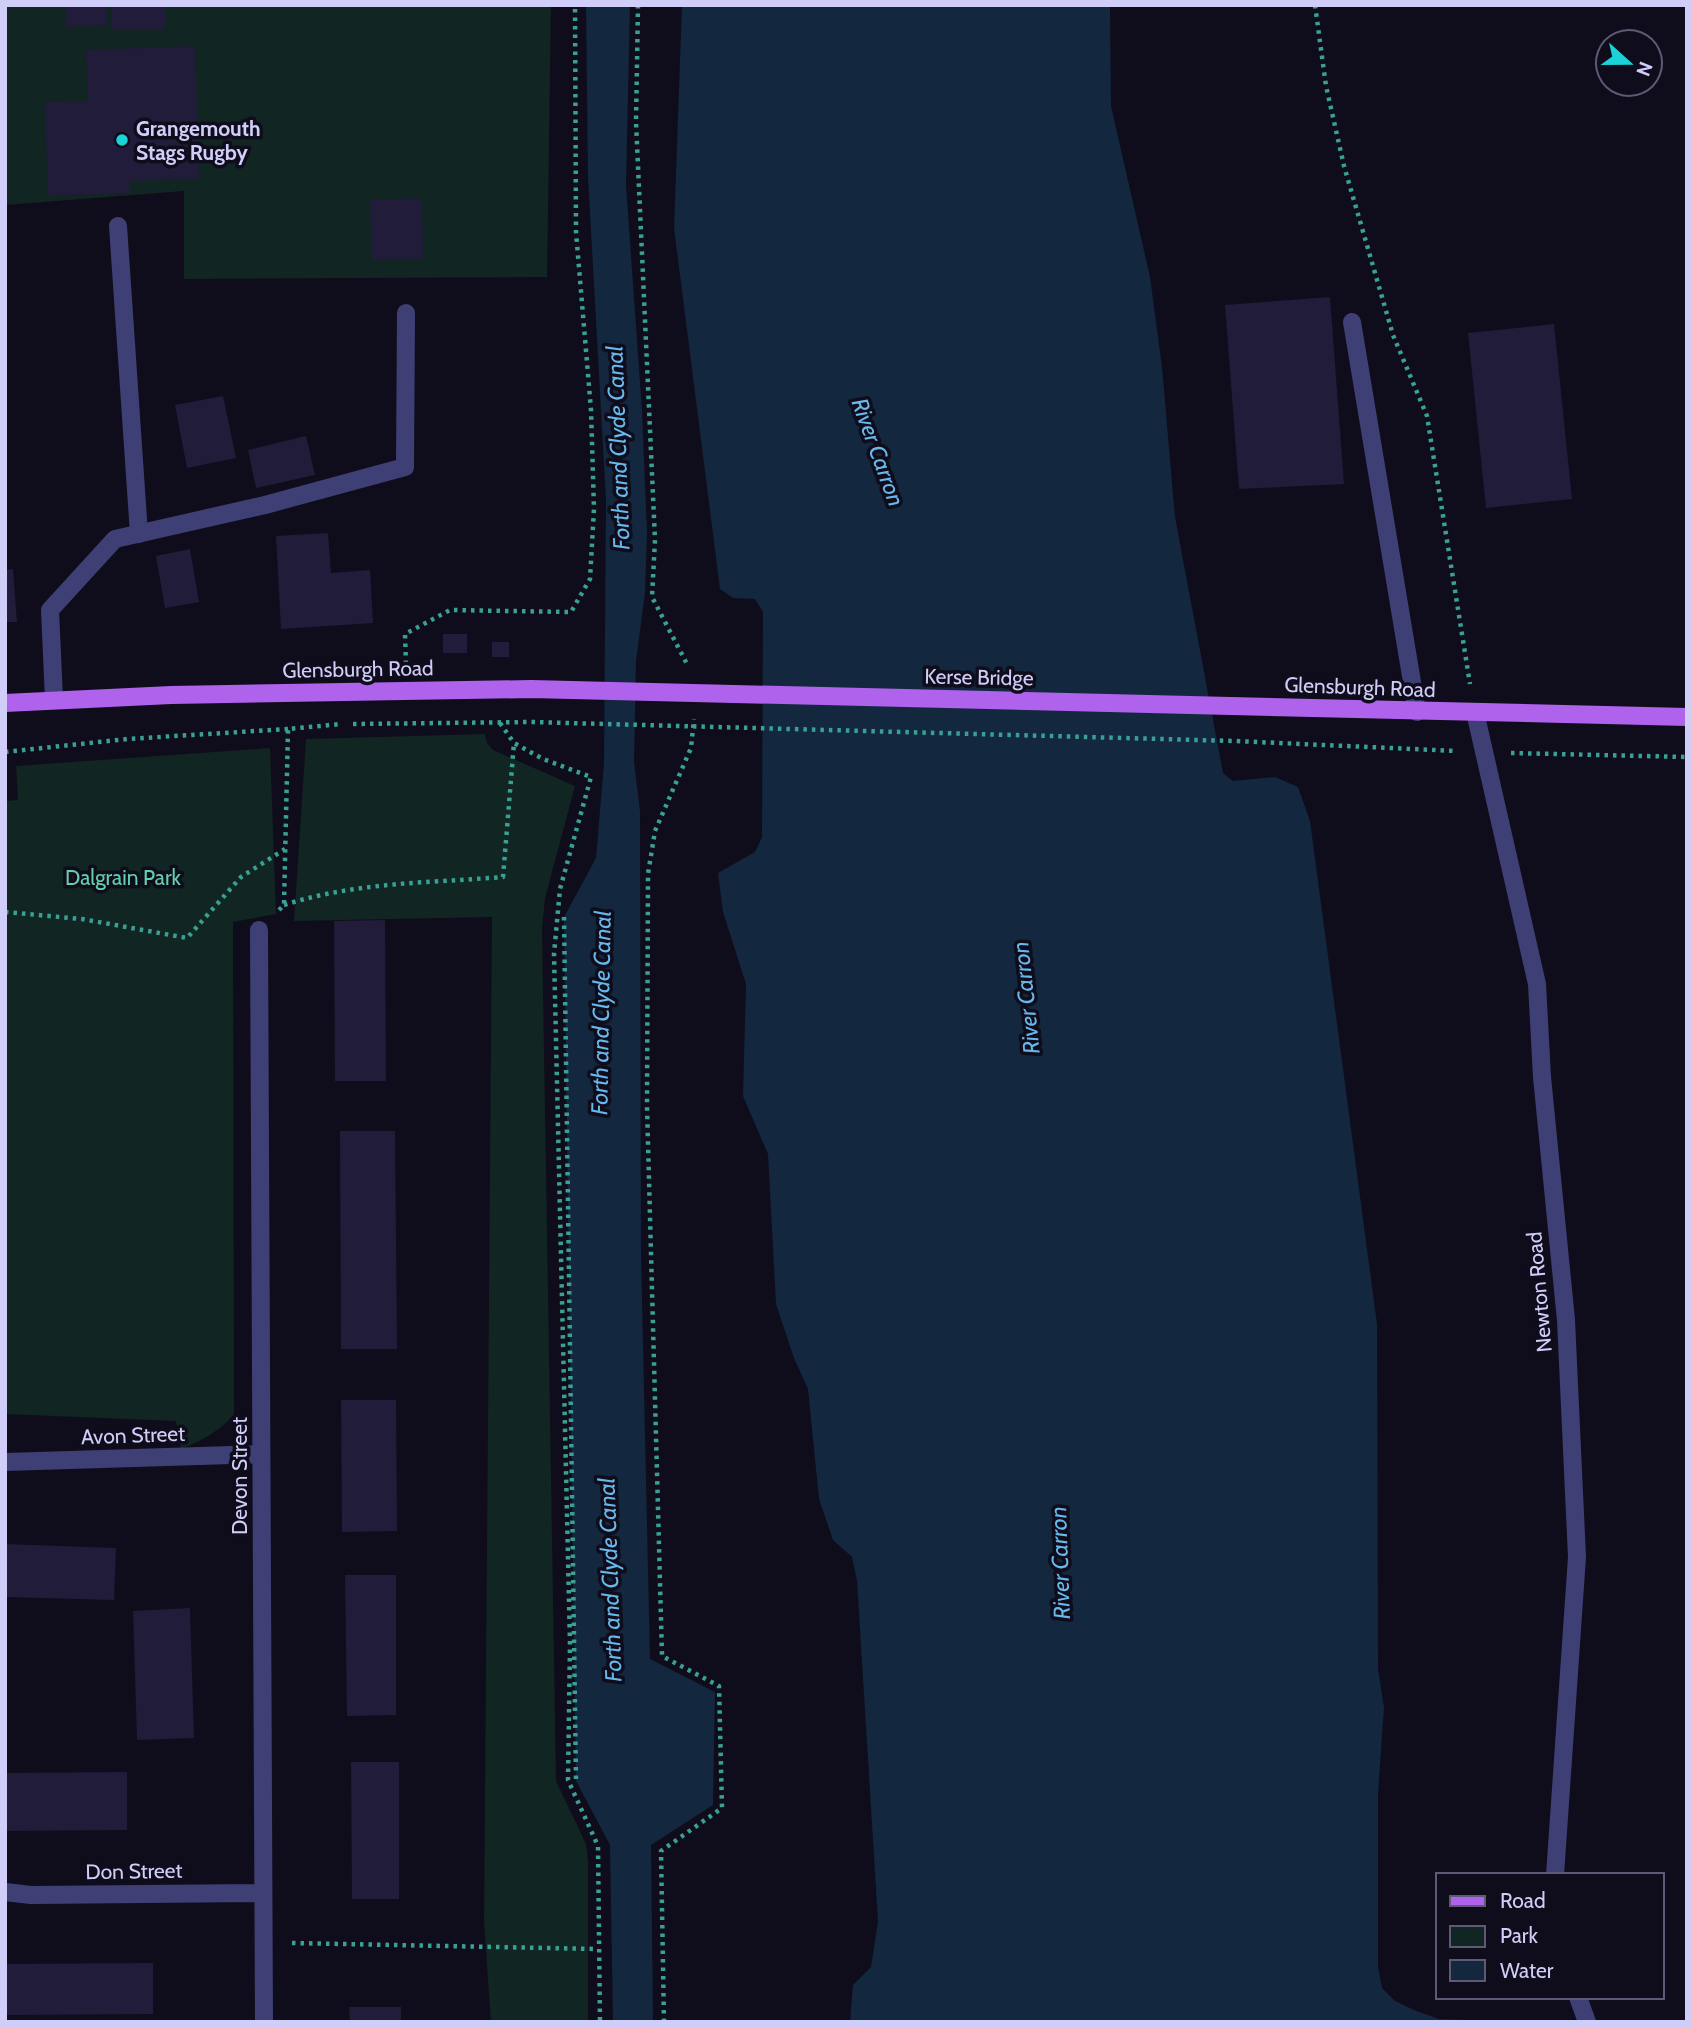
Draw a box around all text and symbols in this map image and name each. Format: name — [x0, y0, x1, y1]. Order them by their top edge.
north arrow — [1594, 28, 1664, 98]
text: N — [1631, 59, 1658, 79]
place label: Grangemouth Stags Rugby — [136, 116, 261, 165]
marker: Grangemouth Stags Rugby — [114, 132, 130, 148]
water label: Forth and Clyde Canal — [600, 345, 636, 551]
water label: River Carron — [846, 394, 910, 510]
street label: Glensburgh Road — [282, 655, 434, 683]
street label: Kerse Bridge — [924, 664, 1034, 690]
street label: Glensburgh Road — [1284, 672, 1436, 702]
park label: Dalgrain Park — [65, 865, 182, 890]
water label: Forth and Clyde Canal — [585, 910, 617, 1115]
water label: River Carron — [1006, 940, 1046, 1056]
street label: Newton Road — [1521, 1231, 1557, 1353]
street label: Devon Street — [227, 1417, 252, 1535]
street label: Avon Street — [80, 1421, 186, 1449]
water label: Forth and Clyde Canal — [592, 1477, 628, 1683]
water label: River Carron — [1044, 1506, 1076, 1620]
street label: Don Street — [85, 1858, 183, 1884]
legend — [1436, 1873, 1664, 1999]
text: Road — [1500, 1888, 1546, 1913]
text: Park — [1500, 1923, 1538, 1948]
text: Water — [1500, 1958, 1554, 1983]

